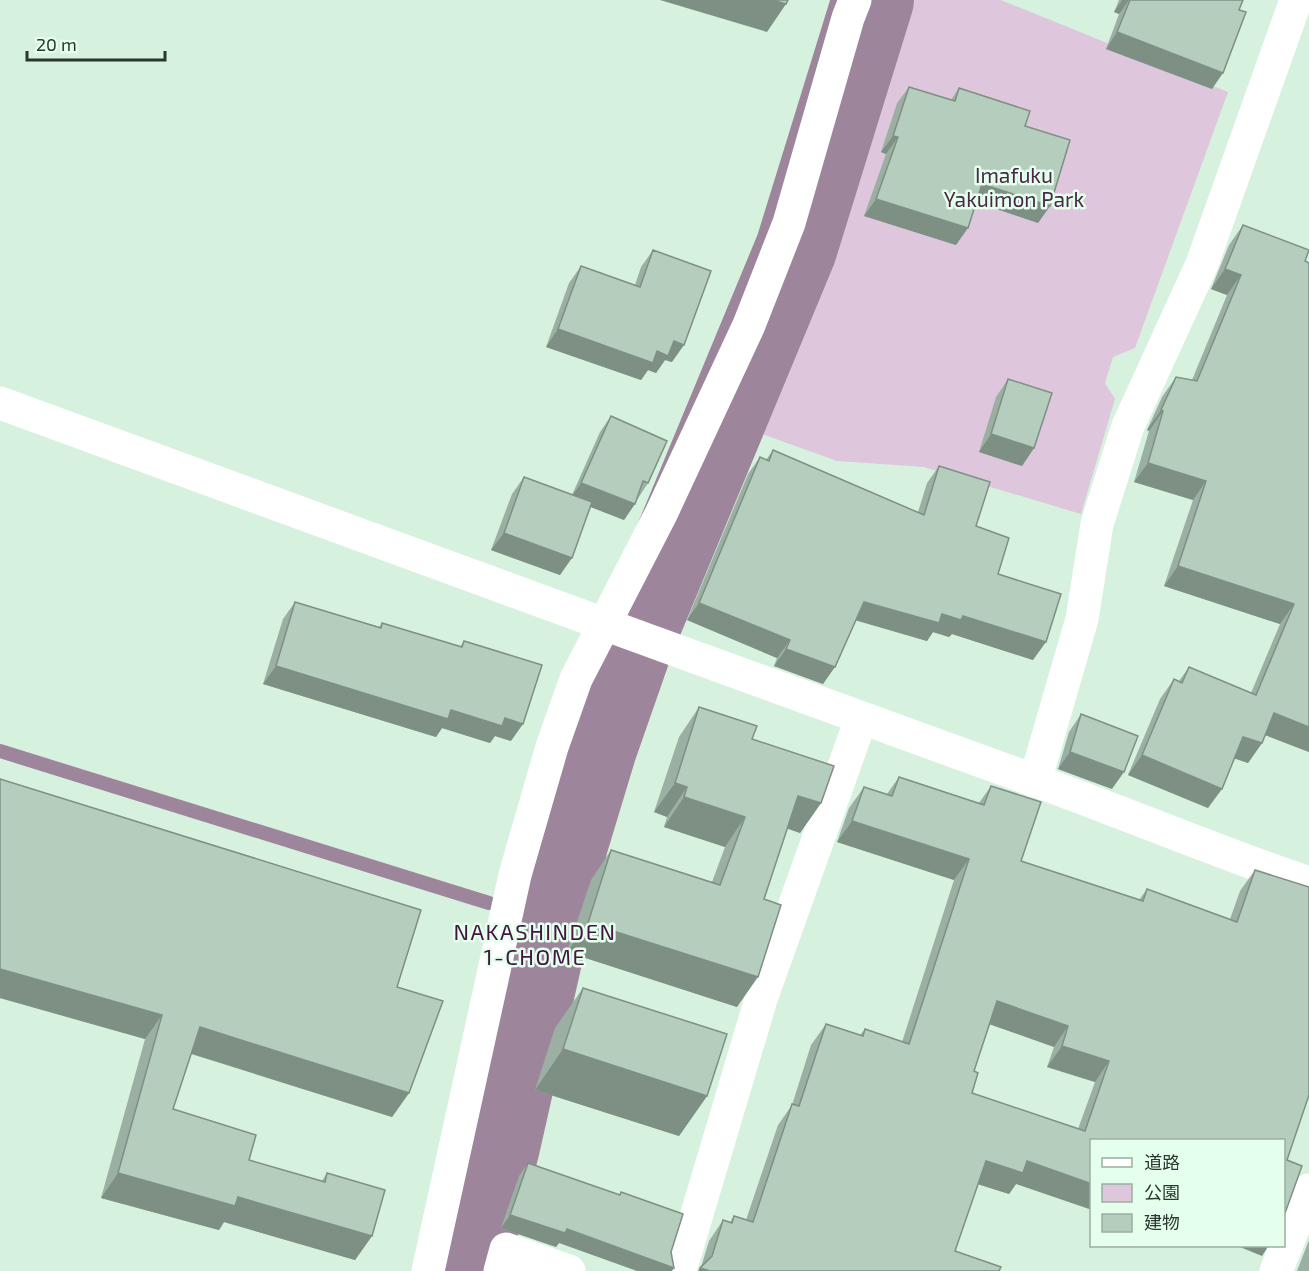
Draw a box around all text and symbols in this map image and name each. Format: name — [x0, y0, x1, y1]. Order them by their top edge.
scale bar — [27, 24, 165, 62]
text: 20 m — [36, 33, 77, 55]
park label: Imafuku Yakuimon Park — [944, 162, 1084, 211]
district label: NAKASHINDEN 1-CHOME — [453, 918, 617, 969]
legend — [1090, 1139, 1285, 1247]
text: 道路 — [1144, 1151, 1180, 1173]
text: 公園 — [1144, 1181, 1180, 1203]
text: 建物 — [1144, 1211, 1180, 1233]

